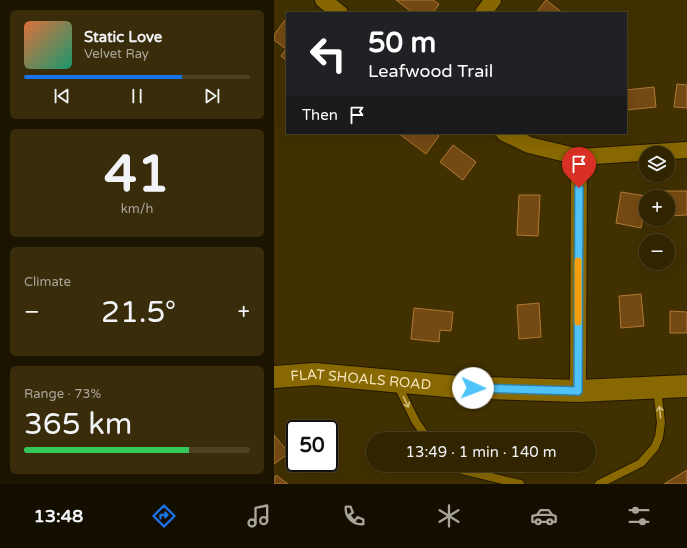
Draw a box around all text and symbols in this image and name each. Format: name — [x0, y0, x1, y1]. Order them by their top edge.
text: 50 m — [368, 26, 436, 60]
text: Static Love — [84, 28, 162, 46]
icon: left — [302, 28, 354, 80]
text: Velvet Ray — [84, 46, 149, 62]
text: Leafwood Trail — [368, 60, 493, 82]
icon: previous — [51, 85, 73, 107]
icon: pause — [126, 85, 148, 107]
icon: next — [201, 85, 223, 107]
icon: arrive — [346, 104, 368, 126]
text: Then — [302, 106, 338, 124]
text: 41 — [104, 143, 170, 206]
map controls — [639, 146, 675, 270]
button: layers — [639, 146, 675, 182]
pin — [562, 147, 596, 188]
icon: arrive — [568, 153, 590, 175]
button: + — [639, 190, 675, 226]
text: km/h — [121, 201, 153, 217]
button: − — [639, 234, 675, 270]
text: Climate — [24, 274, 71, 290]
text: 21.5° — [101, 294, 176, 331]
text: − — [24, 299, 40, 325]
text: + — [238, 299, 250, 325]
street label: FLAT SHOALS ROAD — [290, 366, 432, 394]
position arrow — [452, 367, 494, 409]
text: Range · 73% — [24, 386, 101, 402]
one-way arrow — [403, 396, 410, 408]
text: 365 km — [24, 406, 132, 443]
one-way arrow — [656, 406, 664, 419]
speed limit sign: 50 — [286, 420, 338, 472]
text: 13:49 · 1 min · 140 m — [406, 443, 556, 461]
icon: directions — [150, 502, 178, 530]
icon: music — [245, 502, 273, 530]
icon: phone — [340, 502, 368, 530]
icon: climate — [435, 502, 463, 530]
icon: car — [530, 502, 558, 530]
icon: filters — [625, 502, 653, 530]
text: 13:48 — [34, 505, 83, 527]

